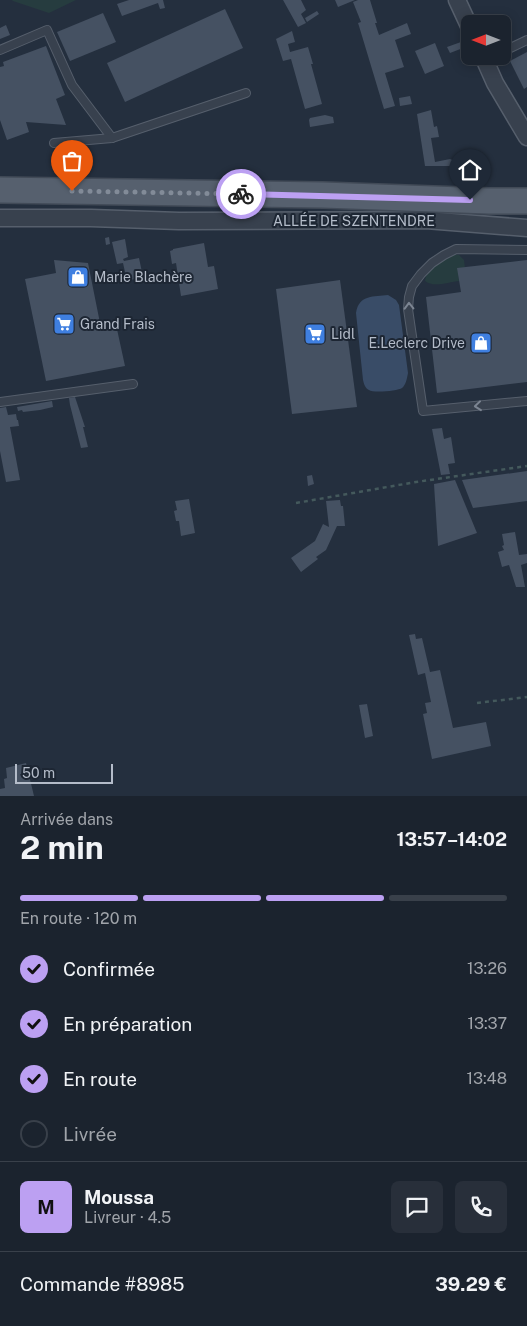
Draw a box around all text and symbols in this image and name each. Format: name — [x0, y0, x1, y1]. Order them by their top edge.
north arrow — [461, 15, 511, 65]
map controls — [461, 15, 511, 65]
pin — [51, 140, 93, 191]
icon: bag — [58, 147, 86, 175]
pin — [449, 149, 491, 200]
icon: home — [456, 156, 484, 184]
courier — [216, 169, 266, 219]
icon: bike — [227, 180, 255, 208]
street label: ALLÉE DE SZENTENDRE — [273, 212, 435, 229]
shop icon: Marie Blachère — [66, 265, 90, 289]
place label: Marie Blachère — [94, 269, 192, 285]
one-way arrow — [404, 302, 414, 310]
supermarket icon: Grand Frais — [52, 312, 76, 336]
place label: Grand Frais — [80, 316, 155, 332]
supermarket icon: Lidl — [303, 322, 327, 346]
place label: Lidl — [331, 326, 355, 342]
shop icon: E.Leclerc Drive — [469, 331, 493, 355]
place label: E.Leclerc Drive — [369, 335, 465, 351]
one-way arrow — [474, 400, 482, 411]
scale bar — [15, 761, 112, 784]
text: 50 m — [22, 765, 55, 781]
text: Arrivée dans — [20, 810, 113, 829]
text: 13:57–14:02 — [396, 828, 507, 850]
text: 2 min — [20, 829, 104, 866]
text: En route · 120 m — [20, 909, 137, 928]
icon: check — [20, 955, 48, 983]
text: Confirmée — [63, 958, 155, 980]
text: 13:26 — [467, 959, 507, 978]
icon: check — [20, 1010, 48, 1038]
text: En préparation — [63, 1013, 192, 1035]
text: 13:37 — [467, 1014, 507, 1033]
icon: check — [20, 1065, 48, 1093]
text: En route — [63, 1068, 137, 1090]
text: 13:48 — [466, 1069, 507, 1088]
text: Livrée — [63, 1123, 117, 1145]
button: chat — [391, 1181, 443, 1233]
button: phone — [455, 1181, 507, 1233]
text: Moussa — [84, 1186, 154, 1208]
text: M — [37, 1196, 55, 1218]
text: Livreur · 4.5 — [84, 1208, 171, 1227]
text: Commande #8985 — [20, 1273, 185, 1295]
text: 39.29 € — [435, 1273, 507, 1295]

